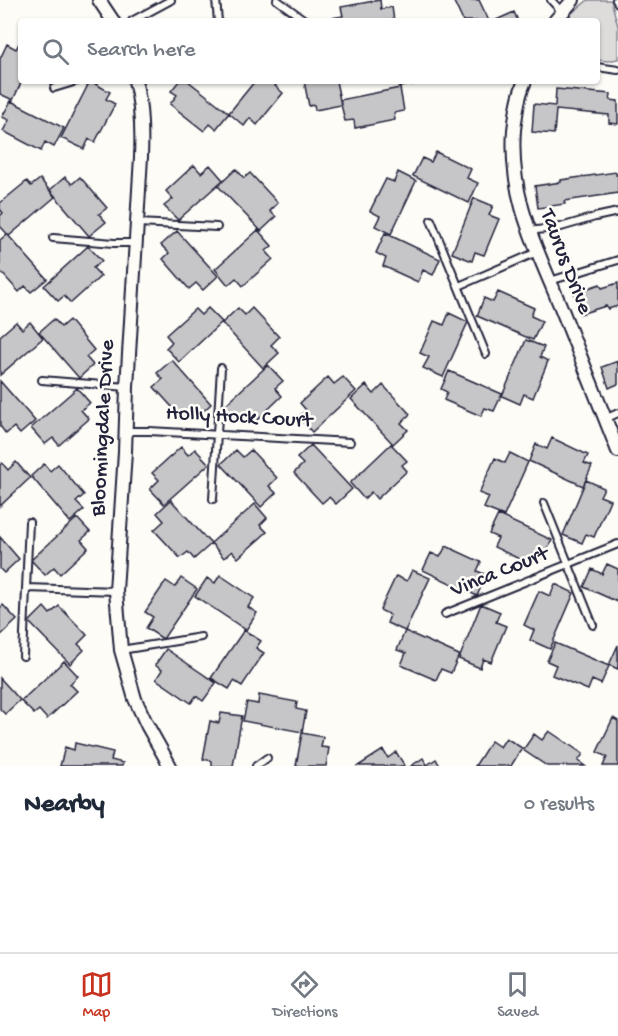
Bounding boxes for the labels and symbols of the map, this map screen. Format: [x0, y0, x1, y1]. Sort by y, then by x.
street label: Taurus Drive [532, 204, 597, 319]
street label: Bloomingdale Drive [86, 338, 122, 518]
street label: Holly Hock Court [165, 401, 315, 435]
street label: Vinca Court [447, 541, 554, 605]

